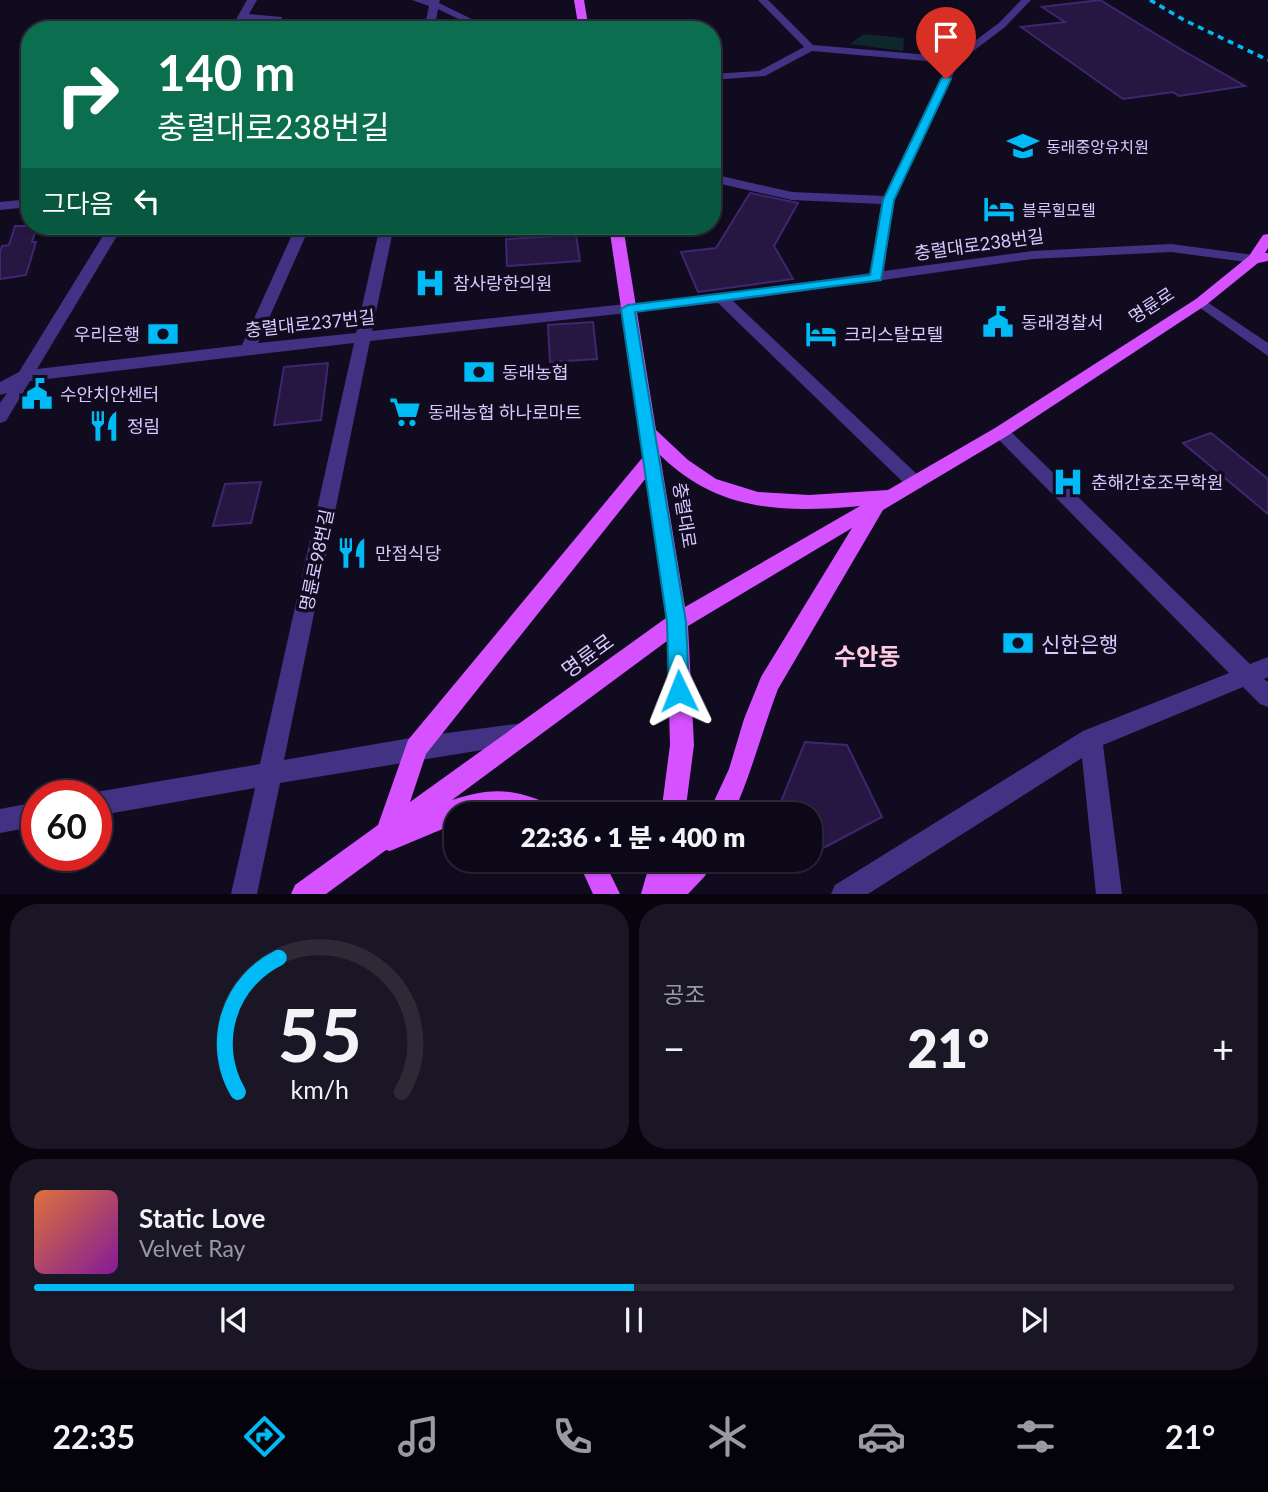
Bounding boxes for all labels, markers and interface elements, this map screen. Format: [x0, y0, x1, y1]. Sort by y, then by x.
pin [916, 7, 976, 79]
icon: arrive [927, 18, 965, 56]
text: 140 m [157, 43, 295, 101]
icon: right [42, 49, 133, 140]
text: 충렬대로238번길 [157, 107, 389, 146]
school or university icon: 동래중앙유치원 [1006, 129, 1040, 163]
place label: 동래중앙유치원 [1046, 137, 1149, 156]
icon: left [128, 182, 166, 220]
text: 그다음 [42, 187, 114, 219]
hotel icon: 블루힐모텔 [982, 192, 1016, 226]
place label: 블루힐모텔 [1022, 200, 1096, 219]
street label: 충렬대로238번길 [913, 224, 1045, 264]
hospital icon: 참사랑한의원 [413, 266, 447, 300]
place label: 참사랑한의원 [453, 272, 552, 294]
street label: 명륜로 [1124, 282, 1178, 328]
street label: 충렬대로237번길 [244, 305, 376, 341]
public building icon: 동래경찰서 [981, 305, 1015, 339]
place label: 동래경찰서 [1021, 311, 1104, 333]
bank icon: 우리은행 [146, 317, 180, 351]
hotel icon: 크리스탈모텔 [804, 317, 838, 351]
place label: 우리은행 [74, 323, 140, 345]
place label: 크리스탈모텔 [844, 323, 943, 345]
bank icon: 동래농협 [462, 355, 496, 389]
place label: 동래농협 [502, 361, 568, 383]
public building icon: 수안치안센터 [20, 377, 54, 411]
place label: 수안치안센터 [60, 383, 159, 405]
supermarket icon: 동래농협 하나로마트 [388, 395, 422, 429]
place label: 동래농협 하나로마트 [428, 401, 582, 423]
restaurant icon: 정림 [87, 409, 121, 443]
place label: 정림 [127, 415, 160, 437]
hospital icon: 춘해간호조무학원 [1051, 465, 1085, 499]
place label: 춘해간호조무학원 [1091, 471, 1223, 493]
street label: 충렬대로 [669, 481, 701, 549]
street label: 명륜로98번길 [294, 507, 338, 613]
restaurant icon: 만점식당 [335, 536, 369, 570]
place label: 만점식당 [375, 542, 441, 564]
bank icon: 신한은행 [1001, 626, 1035, 660]
street label: 명륜로 [556, 628, 618, 682]
place label: 신한은행 [1041, 631, 1118, 656]
district label: 수안동 [834, 641, 900, 670]
position arrow [642, 654, 716, 728]
speed limit sign: 60 [21, 780, 112, 871]
text: 22:36 · 1 분 · 400 m [521, 821, 745, 853]
text: 공조 [663, 980, 705, 1008]
text: 55 [277, 991, 362, 1079]
text: 21° [908, 1017, 989, 1079]
text: − [663, 1025, 685, 1071]
text: + [1212, 1025, 1234, 1071]
text: km/h [290, 1074, 349, 1104]
text: Static Love [139, 1202, 266, 1234]
text: Velvet Ray [139, 1234, 245, 1262]
icon: previous [215, 1301, 253, 1339]
icon: pause [615, 1301, 653, 1339]
icon: next [1015, 1301, 1053, 1339]
icon: directions [240, 1412, 289, 1461]
icon: music [394, 1412, 443, 1461]
icon: phone [548, 1412, 597, 1461]
icon: climate [703, 1412, 752, 1461]
icon: car [857, 1412, 906, 1461]
icon: filters [1011, 1412, 1060, 1461]
text: 22:35 [53, 1417, 135, 1456]
text: 21° [1165, 1417, 1215, 1456]

